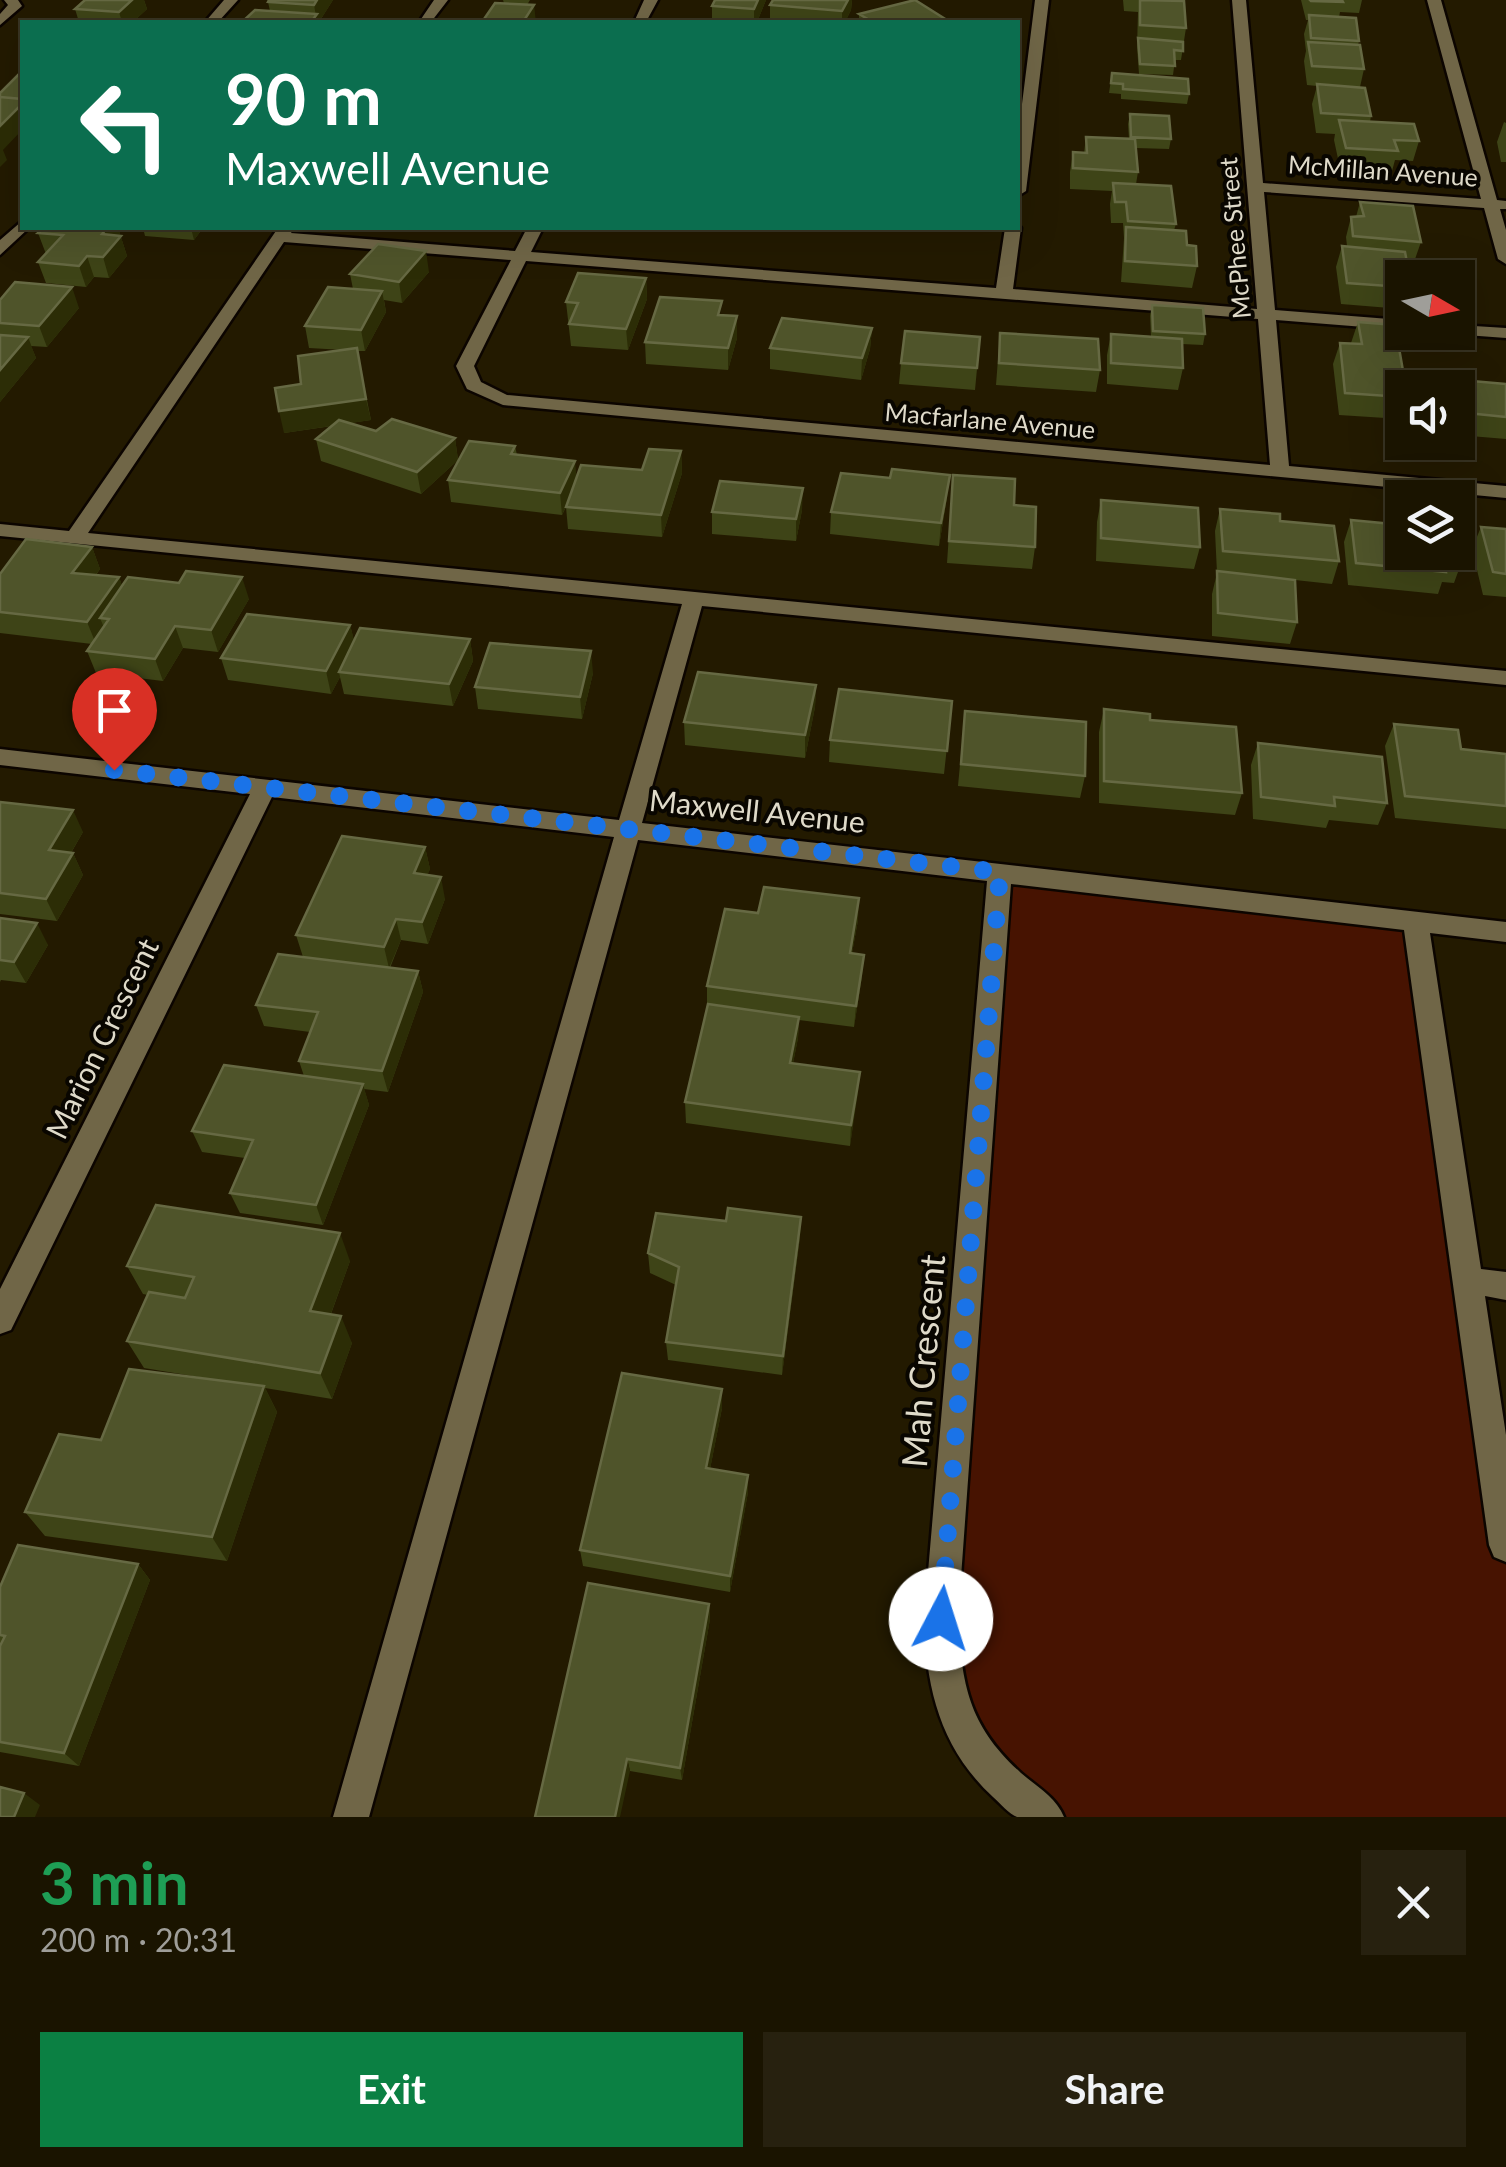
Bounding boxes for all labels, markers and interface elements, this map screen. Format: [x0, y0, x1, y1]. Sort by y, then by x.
text: 90 m [225, 56, 382, 140]
icon: left [60, 60, 190, 190]
text: Maxwell Avenue [225, 141, 550, 195]
street label: McMillan Avenue [1287, 148, 1479, 192]
street label: McPhee Street [1212, 156, 1256, 320]
north arrow [1385, 260, 1475, 350]
map controls [1385, 260, 1475, 570]
button: sound [1385, 370, 1475, 460]
street label: Macfarlane Avenue [884, 396, 1097, 444]
button: layers [1385, 480, 1475, 570]
pin [72, 668, 157, 771]
icon: arrive [87, 683, 142, 738]
street label: Maxwell Avenue [648, 781, 867, 839]
street label: Marion Crescent [37, 932, 165, 1144]
street label: Mah Crescent [892, 1252, 952, 1469]
position arrow [889, 1567, 993, 1671]
text: 3 min [40, 1846, 189, 1918]
button: close [1361, 1850, 1466, 1955]
text: 200 m · 20:31 [40, 1920, 237, 1959]
button: Exit [40, 2032, 743, 2147]
button: Share [763, 2032, 1466, 2147]

